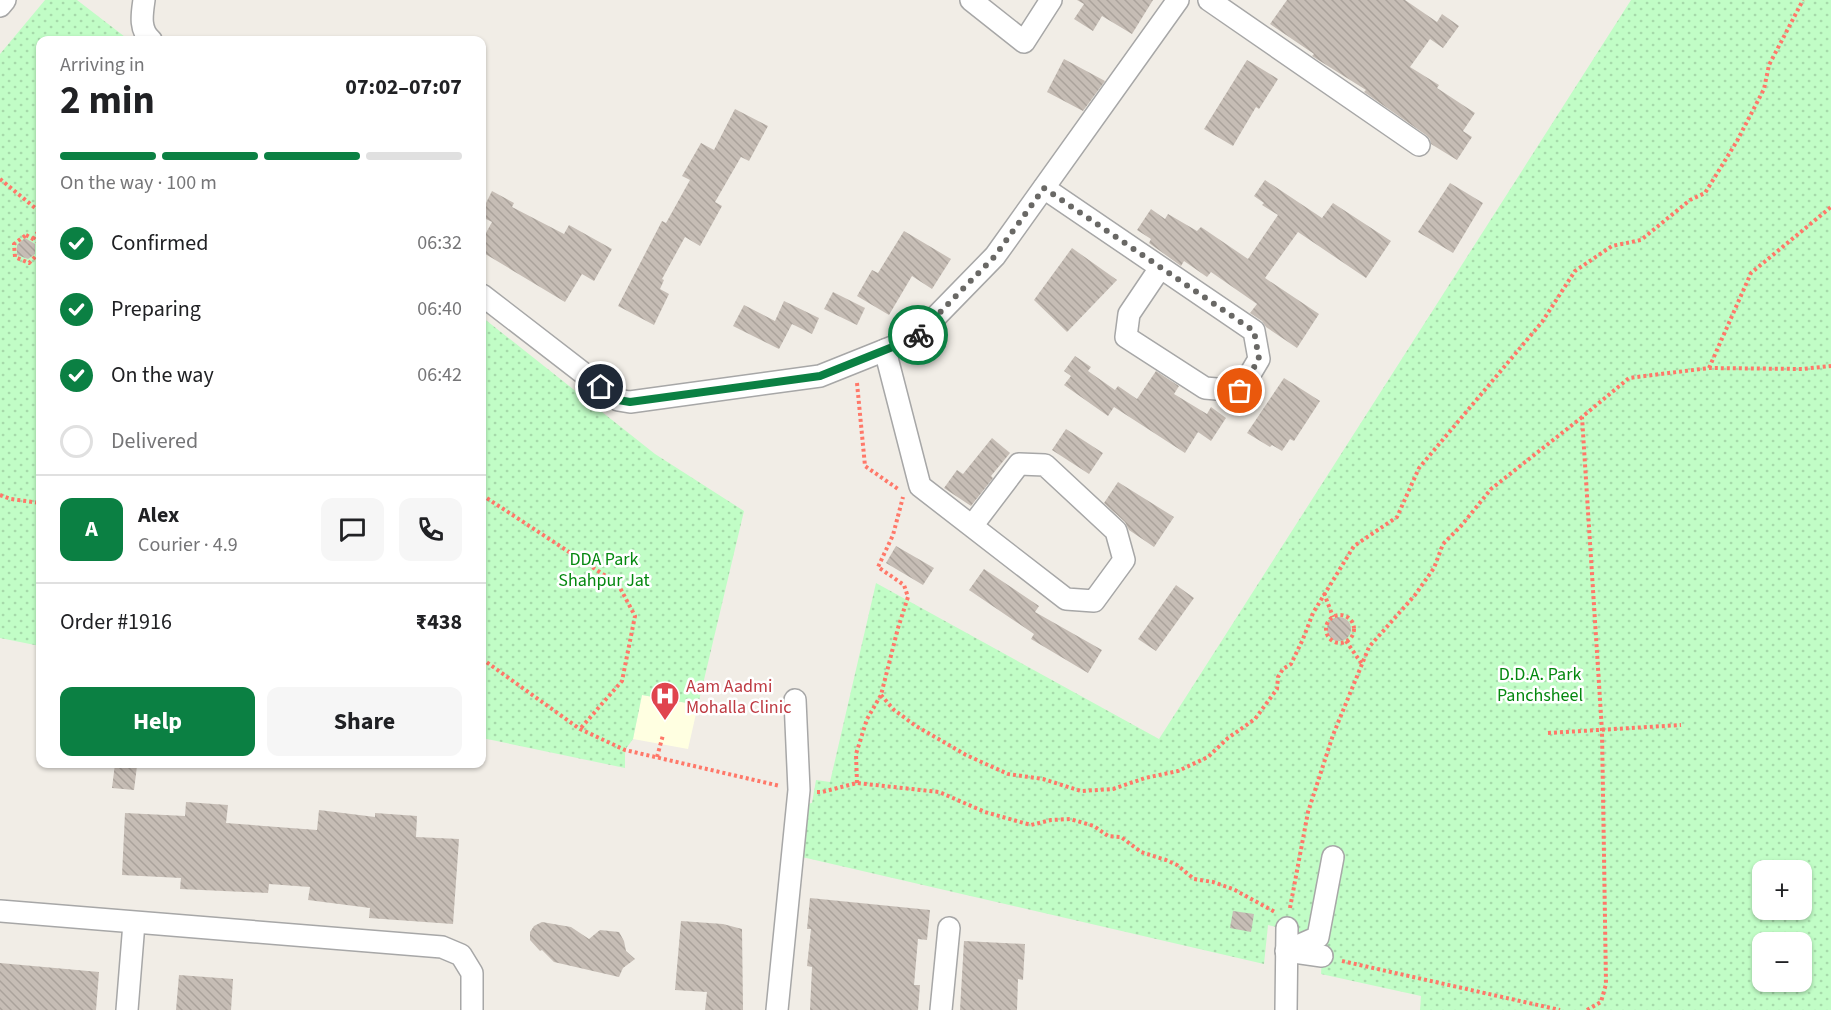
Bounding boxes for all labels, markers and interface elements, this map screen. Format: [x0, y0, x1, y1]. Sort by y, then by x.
text: Arriving in [60, 51, 145, 79]
text: 07:02–07:07 [345, 71, 462, 103]
text: 2 min [60, 73, 155, 129]
text: On the way · 100 m [60, 169, 217, 197]
icon: check [60, 227, 93, 260]
text: Confirmed [111, 227, 208, 259]
text: 06:32 [417, 229, 462, 257]
icon: check [60, 293, 93, 326]
text: Preparing [111, 293, 201, 325]
text: 06:40 [417, 295, 462, 323]
courier [888, 305, 948, 365]
icon: bike [902, 319, 935, 352]
icon: check [60, 359, 93, 392]
text: On the way [111, 359, 214, 391]
text: 06:42 [417, 361, 462, 389]
pin [575, 361, 626, 412]
pin [1214, 365, 1265, 416]
icon: home [584, 370, 617, 403]
icon: bag [1223, 374, 1256, 407]
text: Delivered [111, 425, 198, 457]
button: chat [321, 498, 384, 561]
button: phone [399, 498, 462, 561]
text: Alex [138, 499, 179, 531]
text: A [85, 513, 98, 545]
text: Courier · 4.9 [138, 531, 238, 559]
park label: DDA Park Shahpur Jat [558, 547, 650, 593]
text: Order #1916 [60, 606, 172, 638]
text: ₹438 [416, 606, 462, 638]
park label: D.D.A. Park Panchsheel [1497, 662, 1583, 708]
place label: Aam Aadmi Mohalla Clinic [686, 674, 791, 720]
hospital icon: Aam Aadmi Mohalla Clinic [649, 680, 681, 722]
button: Help [60, 687, 255, 756]
button: Share [267, 687, 462, 756]
map controls [1752, 860, 1812, 992]
button: + [1752, 860, 1812, 920]
button: − [1752, 932, 1812, 992]

